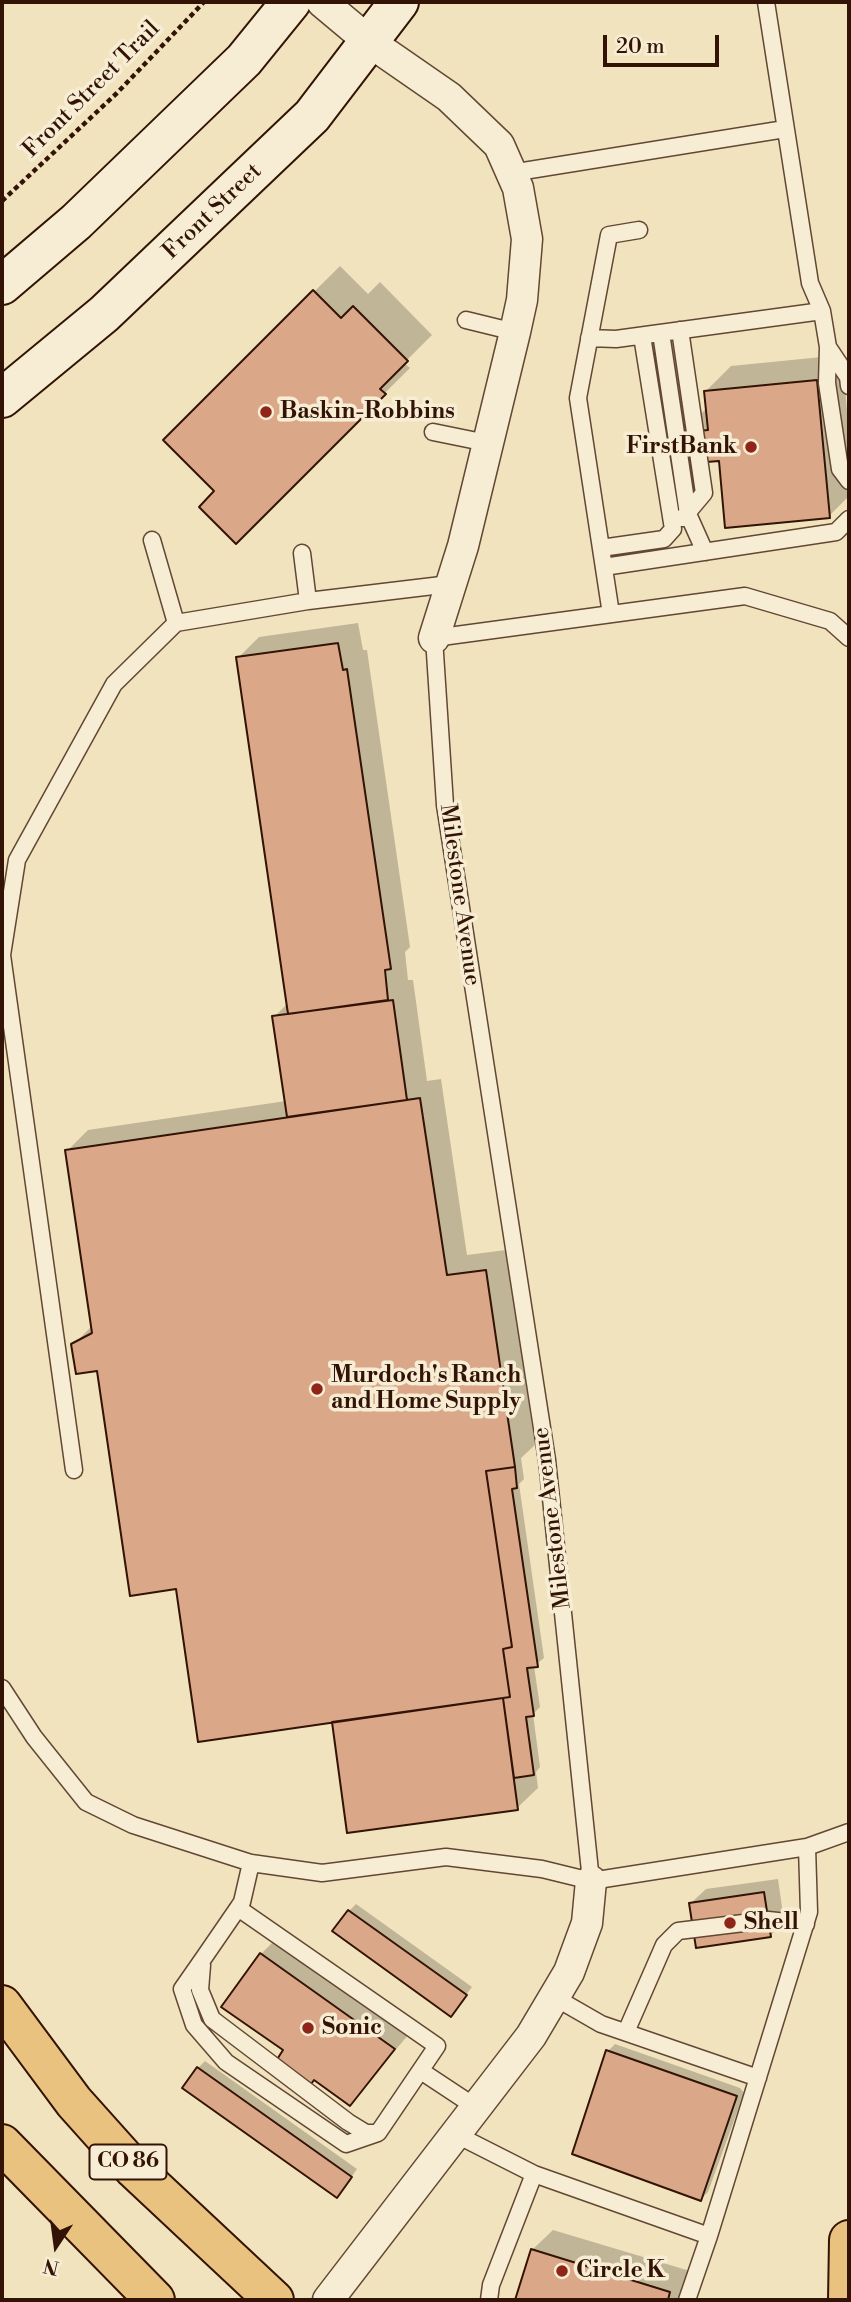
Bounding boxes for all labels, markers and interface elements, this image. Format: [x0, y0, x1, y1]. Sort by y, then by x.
street label: Front Street Trail [18, 16, 166, 164]
scale bar [606, 21, 722, 65]
text: 20 m [616, 34, 665, 60]
street label: Front Street [158, 158, 268, 266]
place label: Baskin-Robbins [280, 398, 455, 426]
marker: Baskin-Robbins [258, 404, 274, 420]
place label: FirstBank [626, 433, 737, 461]
marker: FirstBank [743, 439, 759, 455]
street label: Milestone Avenue [433, 802, 485, 988]
place label: Murdoch's Ranch and Home Supply [331, 1362, 521, 1416]
marker: Murdoch's Ranch and Home Supply [309, 1381, 325, 1397]
street label: Milestone Avenue [528, 1425, 578, 1611]
place label: Shell [744, 1909, 799, 1937]
marker: Shell [722, 1915, 738, 1931]
place label: Sonic [322, 2014, 382, 2042]
marker: Sonic [300, 2020, 316, 2036]
road number: CO 86 [90, 2144, 166, 2180]
north arrow [21, 2211, 91, 2281]
text: N [41, 2253, 61, 2280]
place label: Circle K [576, 2257, 665, 2285]
marker: Circle K [554, 2263, 570, 2279]

